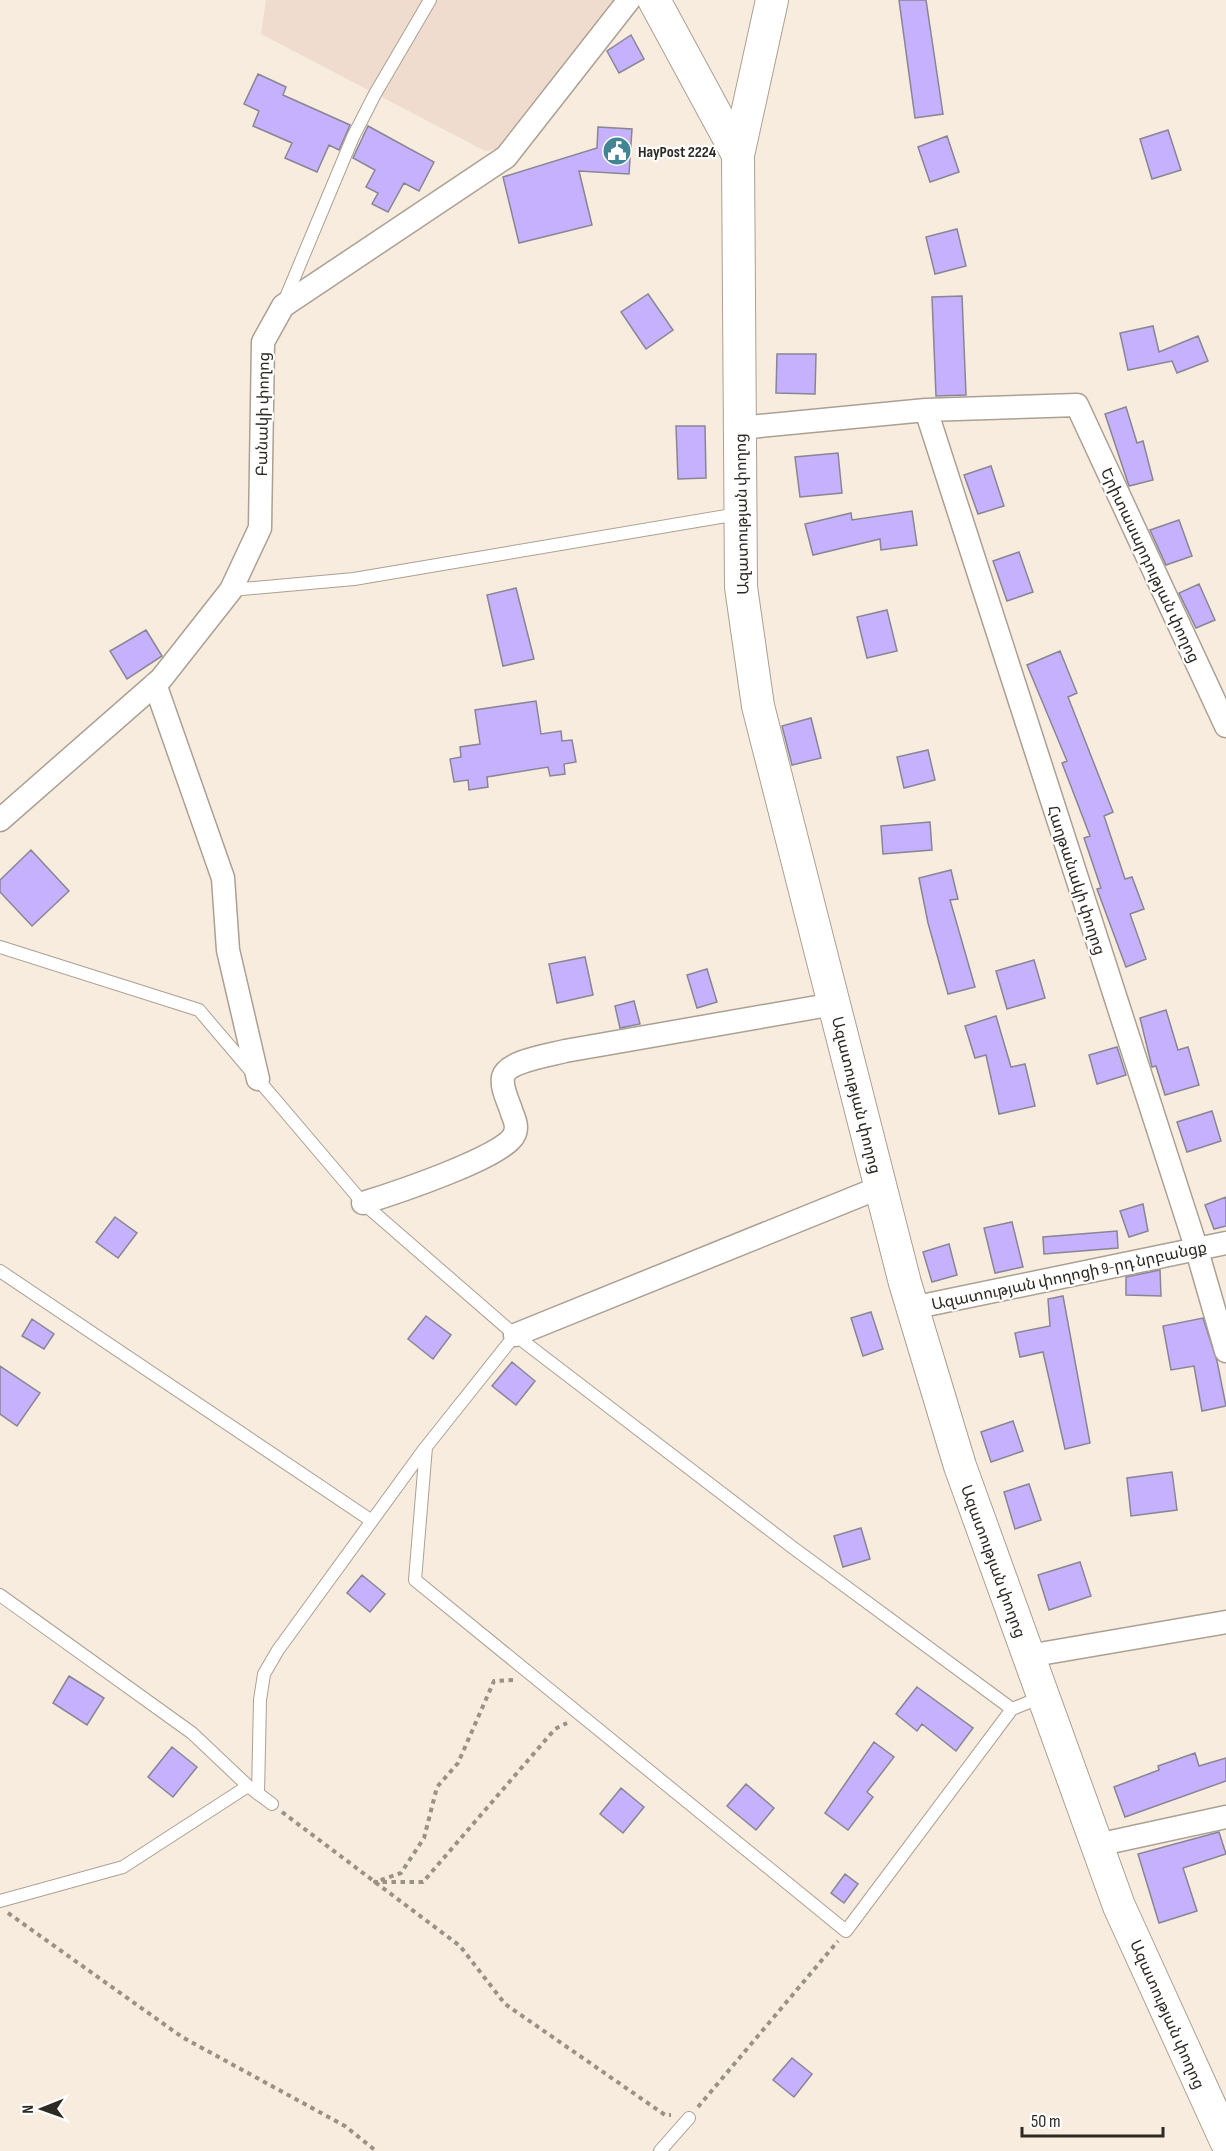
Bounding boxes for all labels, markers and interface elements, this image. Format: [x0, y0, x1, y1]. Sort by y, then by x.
public building icon: HayPost 2224 [601, 135, 633, 167]
place label: HayPost 2224 [638, 143, 717, 162]
street label: Բանակի փողոց [253, 352, 274, 476]
street label: Ազատության փողոց [732, 433, 753, 595]
street label: Երիտասարդության փողոց [1096, 465, 1203, 666]
street label: Հաղթանակի փողոց [1042, 803, 1109, 958]
street label: Ազատության փողոց [827, 1015, 884, 1176]
street label: Ազատության փողոցի 9-րդ նրբանցք [930, 1238, 1209, 1315]
street label: Ազատության փողոց [956, 1482, 1029, 1641]
street label: Ազատության փողոց [1125, 1937, 1208, 2092]
north arrow [12, 2079, 72, 2139]
scale bar [1022, 2100, 1163, 2138]
text: N [19, 2105, 38, 2114]
text: 50 m [1031, 2111, 1061, 2132]

